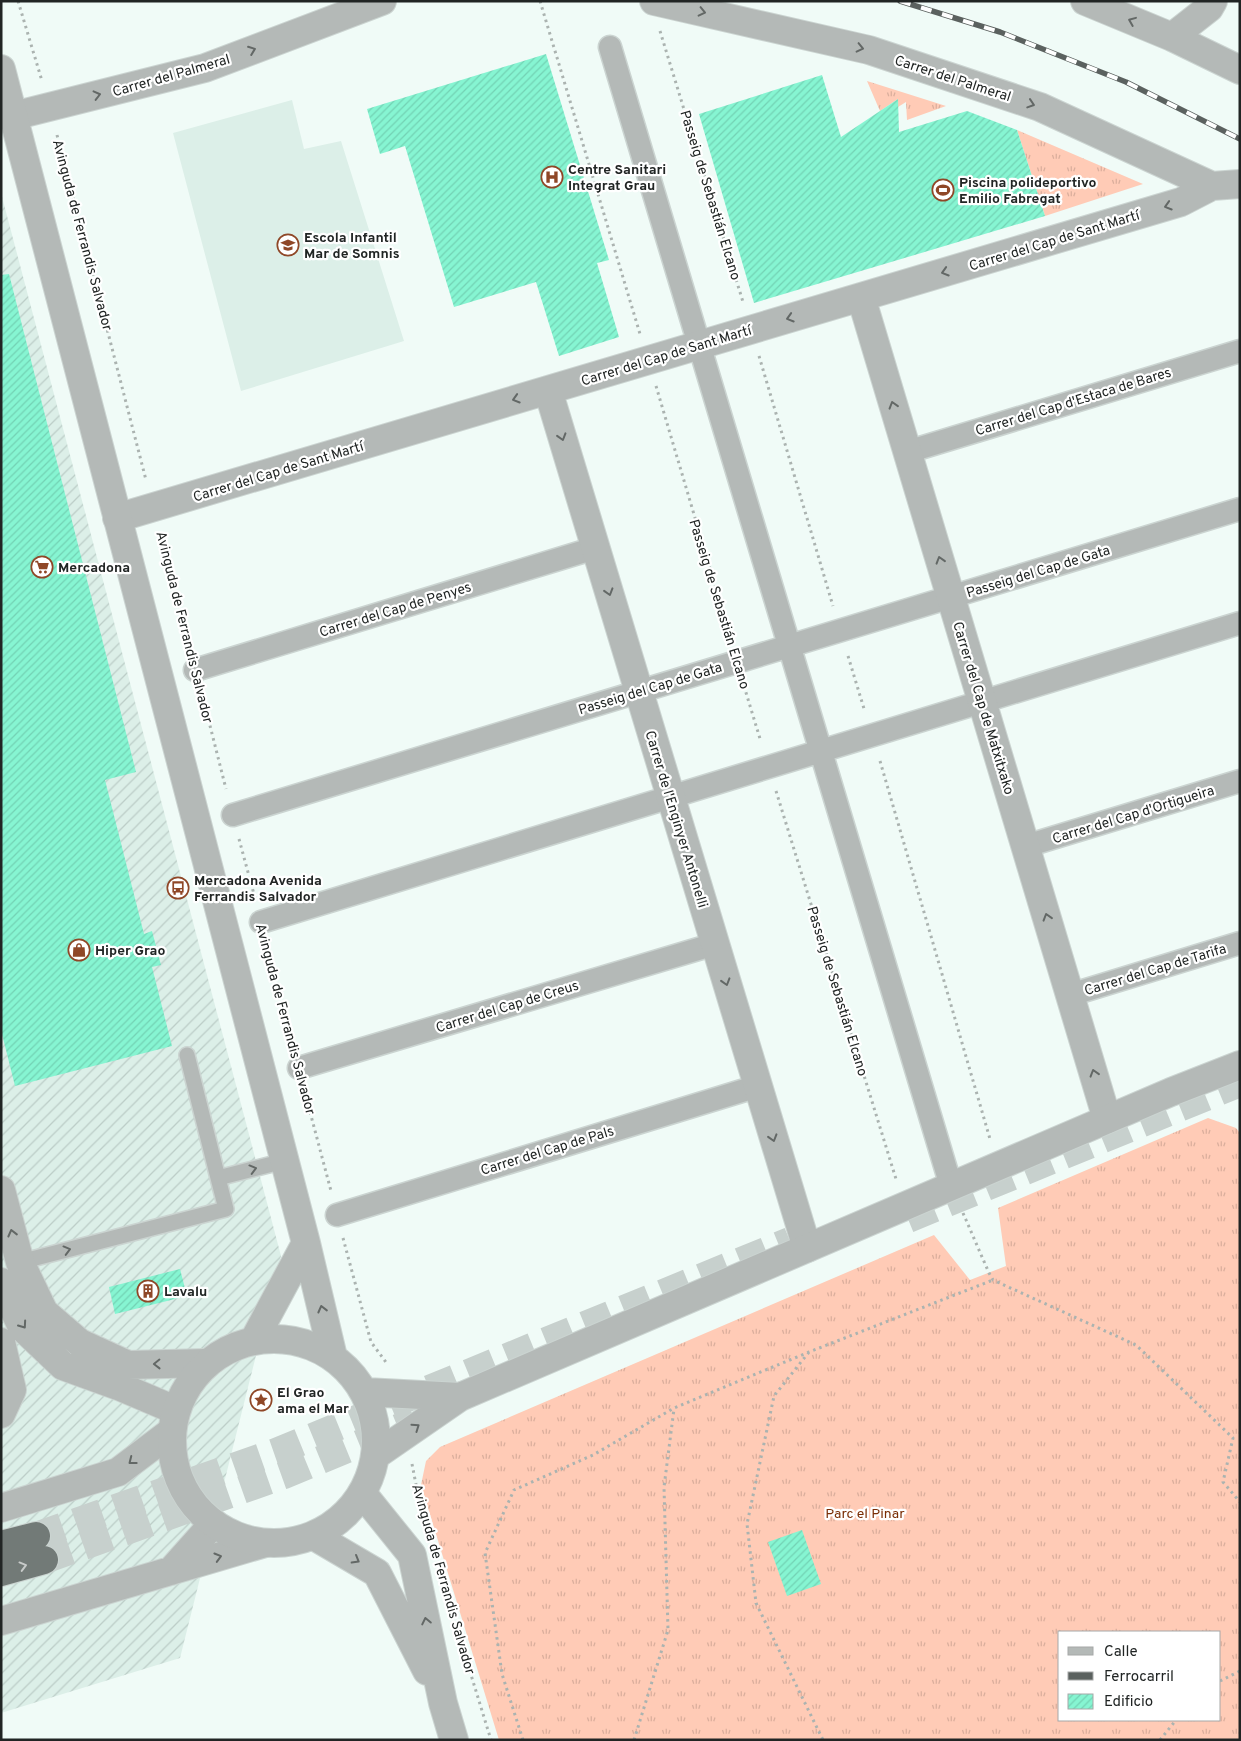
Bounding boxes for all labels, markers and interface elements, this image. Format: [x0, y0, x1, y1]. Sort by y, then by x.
one-way arrow [697, 6, 706, 17]
one-way arrow [1128, 16, 1137, 27]
one-way arrow [856, 42, 864, 53]
one-way arrow [248, 46, 256, 56]
street label: Carrer del Palmeral [111, 52, 232, 101]
street label: Carrer del Palmeral [892, 53, 1013, 106]
one-way arrow [92, 91, 100, 101]
one-way arrow [1026, 98, 1035, 108]
street label: Passeig de Sebastián Elcano [676, 108, 744, 283]
street label: Avinguda de Ferrandis Salvador [48, 138, 115, 333]
place label: Centre Sanitari Integrat Grau [568, 162, 666, 195]
hospital icon: Centre Sanitari Integrat Grau [540, 165, 564, 189]
place label: Piscina polideportivo Emilio Fabregat [959, 175, 1097, 208]
sports icon: Piscina polideportivo Emilio Fabregat [931, 178, 955, 202]
one-way arrow [1165, 200, 1173, 210]
street label: Carrer del Cap de Sant Martí [967, 207, 1143, 275]
place label: Escola Infantil Mar de Somnis [304, 230, 400, 263]
school or university icon: Escola Infantil Mar de Somnis [276, 233, 300, 257]
one-way arrow [942, 266, 950, 276]
one-way arrow [786, 313, 794, 323]
street label: Carrer del Cap de Sant Martí [579, 322, 755, 390]
street label: Carrer del Cap d'Estaca de Bares [973, 364, 1173, 440]
one-way arrow [513, 394, 521, 404]
one-way arrow [889, 401, 899, 409]
one-way arrow [556, 432, 566, 440]
street label: Carrer del Cap de Sant Martí [191, 438, 367, 506]
street label: Passeig de Sebastián Elcano [685, 517, 753, 692]
street label: Avinguda de Ferrandis Salvador [151, 530, 216, 726]
street label: Passeig del Cap de Gata [965, 542, 1112, 602]
supermarket icon: Mercadona [30, 555, 54, 579]
one-way arrow [935, 557, 945, 565]
place label: Mercadona [58, 560, 130, 577]
street label: Carrer del Cap de Penyes [317, 579, 473, 642]
one-way arrow [603, 588, 613, 596]
street label: Carrer del Cap de Matxitxako [948, 620, 1017, 797]
street label: Passeig del Cap de Gata [577, 659, 724, 719]
street label: Carrer de l'Enginyer Antonelli [640, 729, 711, 910]
street label: Carrer del Cap d'Ortigueira [1050, 783, 1216, 848]
place label: Mercadona Avenida Ferrandis Salvador [194, 873, 322, 906]
bus stop icon: Mercadona Avenida Ferrandis Salvador [166, 876, 190, 900]
street label: Passeig de Sebastián Elcano [803, 904, 871, 1079]
one-way arrow [1043, 913, 1053, 922]
street label: Avinguda de Ferrandis Salvador [251, 922, 318, 1117]
shop icon: Hiper Grao [67, 938, 91, 962]
street label: Carrer del Cap de Tarifa [1082, 941, 1228, 1000]
place label: Hiper Grao [95, 943, 165, 960]
street label: Carrer del Cap de Creus [434, 978, 581, 1037]
one-way arrow [721, 978, 731, 986]
one-way arrow [1089, 1069, 1099, 1077]
street label: Carrer del Cap de Pals [479, 1123, 616, 1180]
one-way arrow [768, 1133, 778, 1142]
one-way arrow [249, 1164, 258, 1175]
one-way arrow [7, 1229, 18, 1237]
one-way arrow [62, 1245, 71, 1256]
building icon: Lavalu [136, 1279, 160, 1303]
place label: Lavalu [164, 1284, 207, 1301]
one-way arrow [317, 1305, 328, 1314]
one-way arrow [17, 1319, 26, 1329]
one-way arrow [153, 1359, 160, 1369]
place label: El Grao ama el Mar [277, 1385, 349, 1418]
place icon: El Grao ama el Mar [249, 1388, 273, 1412]
one-way arrow [410, 1424, 420, 1433]
one-way arrow [129, 1456, 138, 1464]
street label: Avinguda de Ferrandis Salvador [407, 1482, 478, 1677]
park label: Parc el Pinar [825, 1506, 905, 1523]
one-way arrow [214, 1552, 222, 1563]
one-way arrow [350, 1554, 359, 1564]
one-way arrow [18, 1561, 26, 1571]
one-way arrow [421, 1616, 431, 1625]
legend [1058, 1631, 1221, 1721]
text: Calle [1104, 1643, 1138, 1662]
text: Ferrocarril [1104, 1668, 1174, 1687]
text: Edificio [1104, 1693, 1153, 1712]

